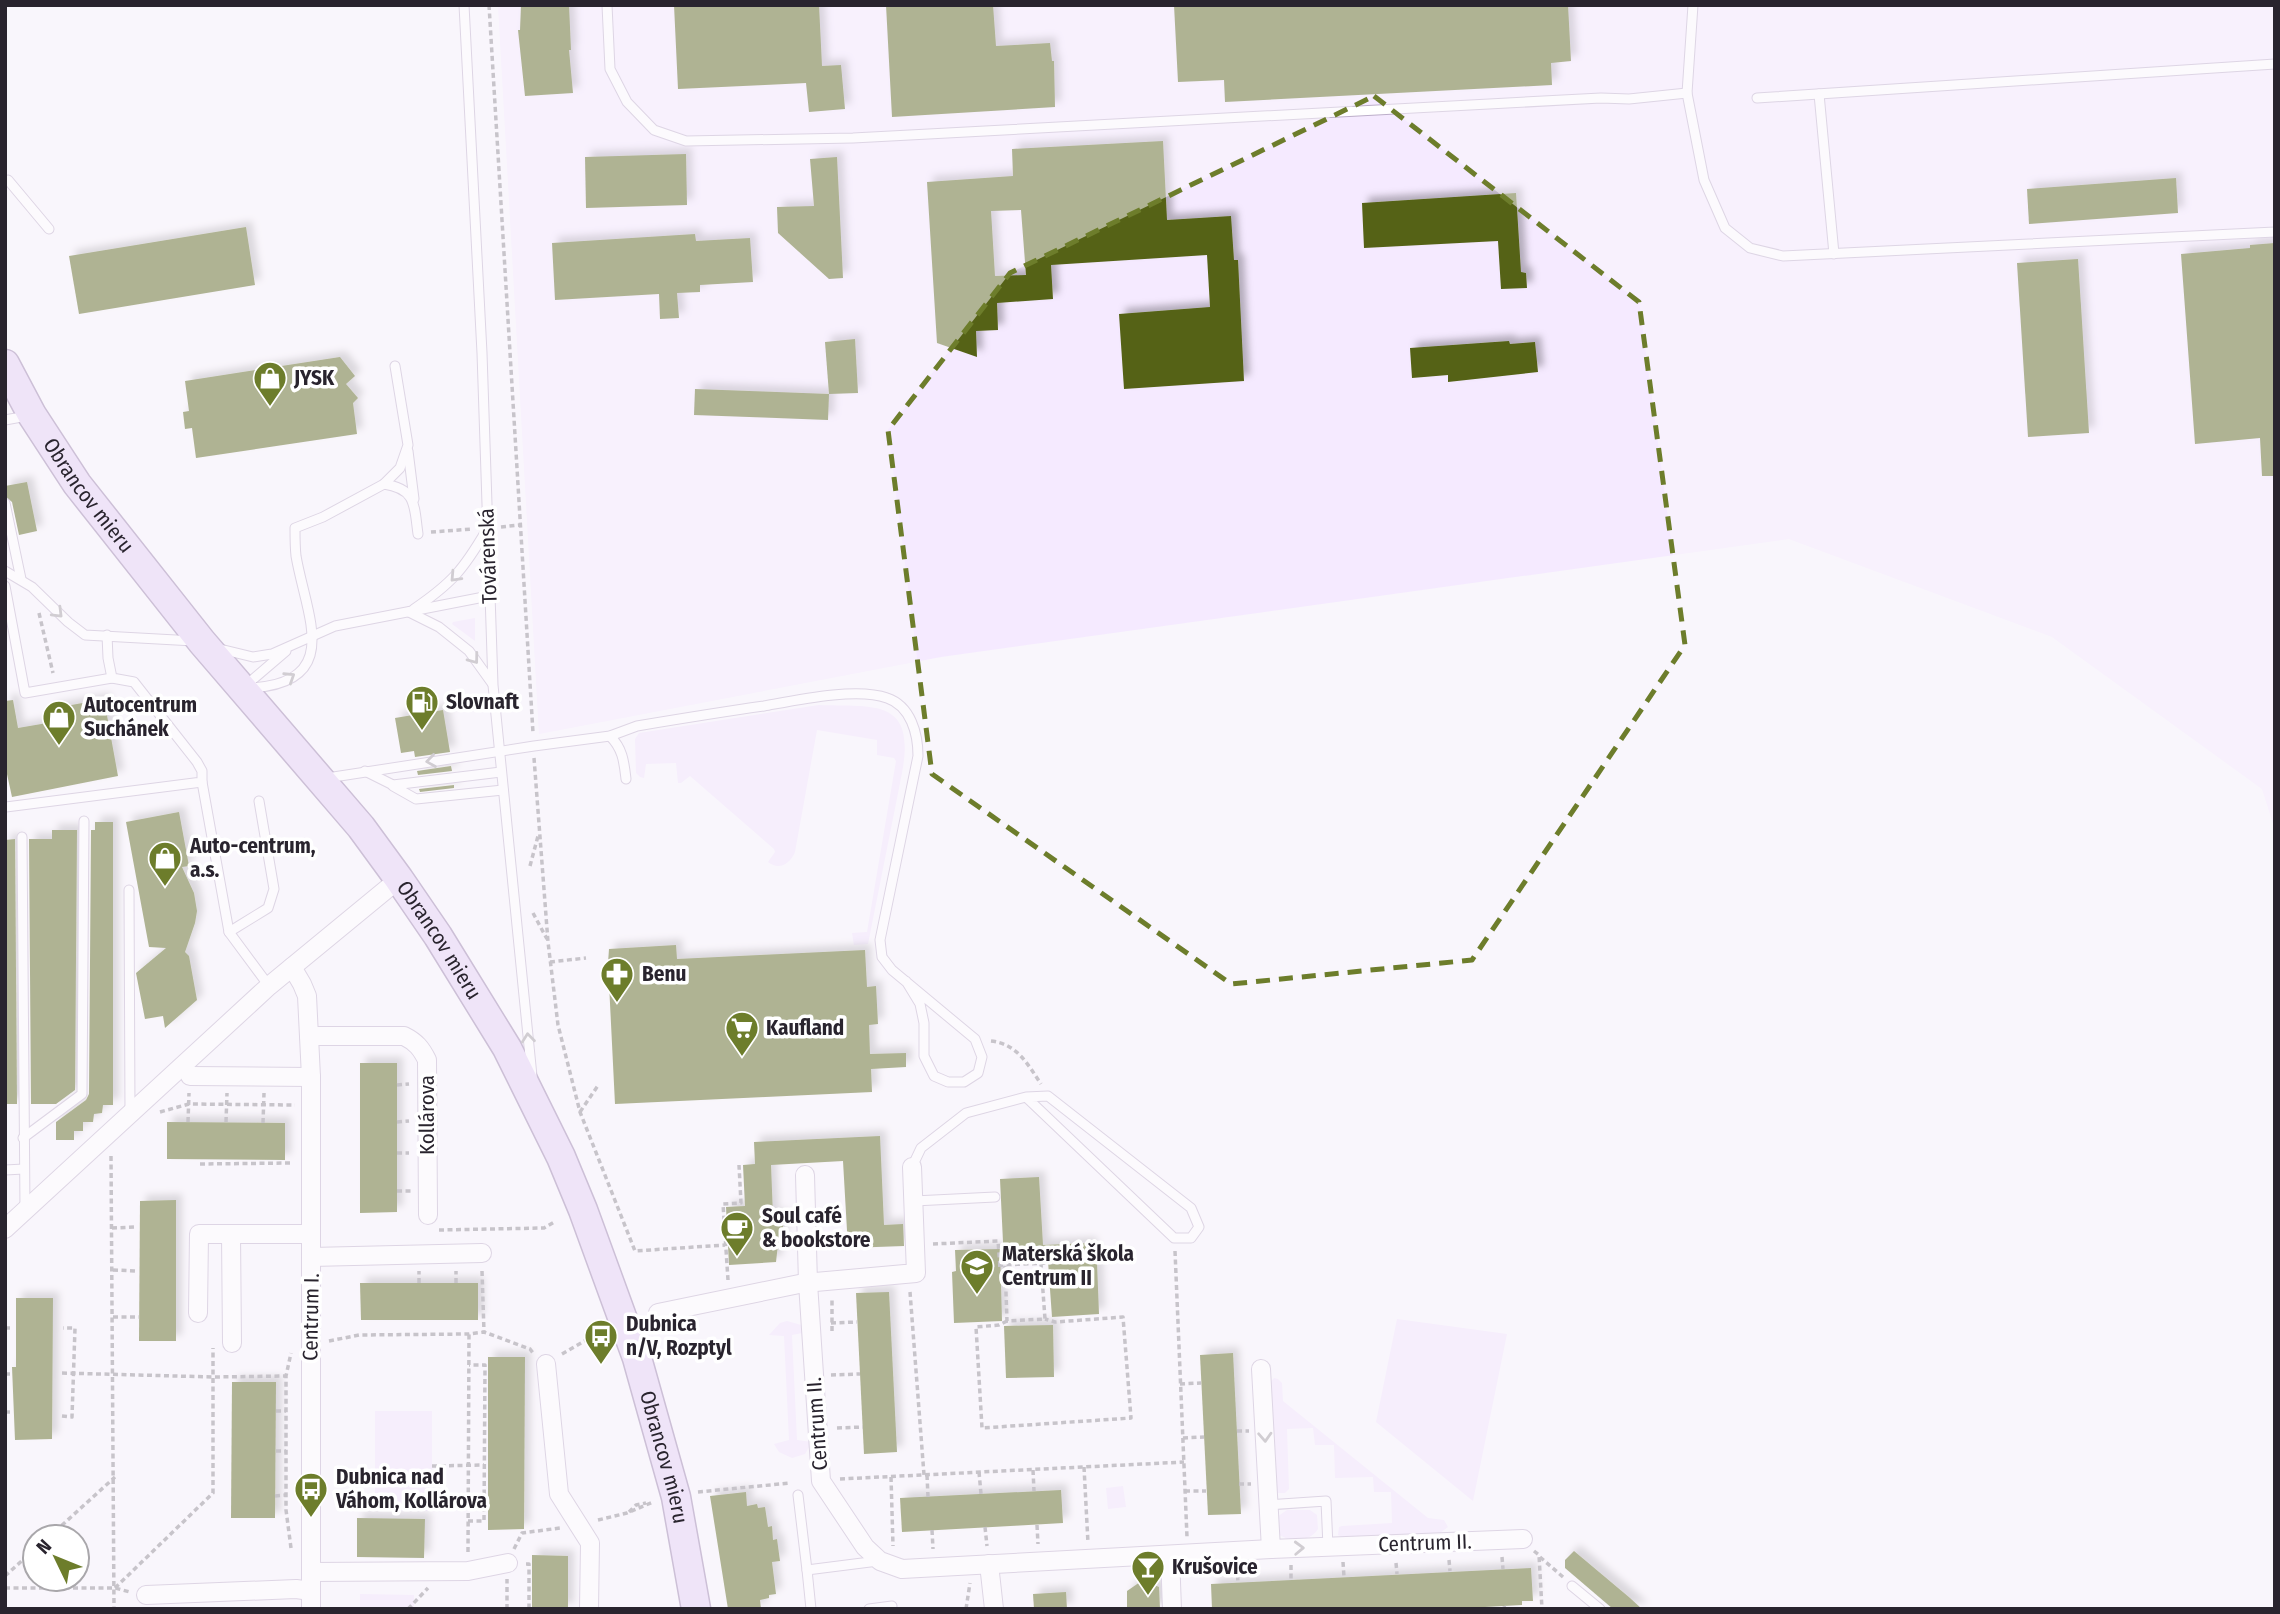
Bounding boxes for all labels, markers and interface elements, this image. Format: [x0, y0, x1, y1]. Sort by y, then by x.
shop icon: JYSK [251, 359, 289, 408]
place label: JYSK [293, 365, 335, 391]
street label: Obrancov mieru [38, 433, 139, 558]
street label: Továrenská [473, 508, 503, 604]
one-way arrow [450, 569, 463, 582]
one-way arrow [50, 605, 63, 618]
one-way arrow [466, 651, 478, 663]
one-way arrow [282, 672, 295, 685]
fuel station icon: Slovnaft [403, 683, 441, 732]
place label: Slovnaft [446, 689, 520, 715]
place label: Autocentrum Suchánek [83, 692, 197, 742]
shop icon: Autocentrum Suchánek [40, 698, 78, 747]
one-way arrow [425, 753, 437, 768]
place label: Auto-centrum, a.s. [189, 833, 316, 883]
shop icon: Auto-centrum, a.s. [146, 839, 184, 888]
street label: Obrancov mieru [391, 876, 487, 1004]
pharmacy icon: Benu [598, 955, 636, 1004]
place label: Benu [642, 961, 686, 987]
supermarket icon: Kaufland [723, 1009, 761, 1058]
place label: Kaufland [766, 1015, 844, 1041]
one-way arrow [521, 1032, 536, 1044]
street label: Kollárova [414, 1075, 440, 1155]
place label: Soul café & bookstore [762, 1203, 871, 1253]
cafe icon: Soul café & bookstore [718, 1209, 756, 1258]
place label: Materská škola Centrum II [1002, 1241, 1134, 1291]
school or university icon: Materská škola Centrum II [958, 1247, 996, 1296]
street label: Centrum I. [297, 1273, 325, 1361]
place label: Dubnica n/V, Rozptyl [626, 1311, 732, 1361]
bus stop icon: Dubnica n/V, Rozptyl [582, 1317, 620, 1366]
street label: Centrum II. [801, 1376, 833, 1472]
street label: Obrancov mieru [634, 1388, 694, 1526]
one-way arrow [1257, 1432, 1272, 1443]
place label: Dubnica nad Váhom, Kollárova [335, 1464, 487, 1514]
bus stop icon: Dubnica nad Váhom, Kollárova [292, 1470, 330, 1519]
north arrow [21, 1523, 91, 1593]
street label: Centrum II. [1378, 1528, 1472, 1558]
text: N [32, 1535, 56, 1559]
one-way arrow [1294, 1541, 1305, 1556]
bar icon: Krušovice [1129, 1548, 1167, 1597]
place label: Krušovice [1172, 1554, 1258, 1580]

